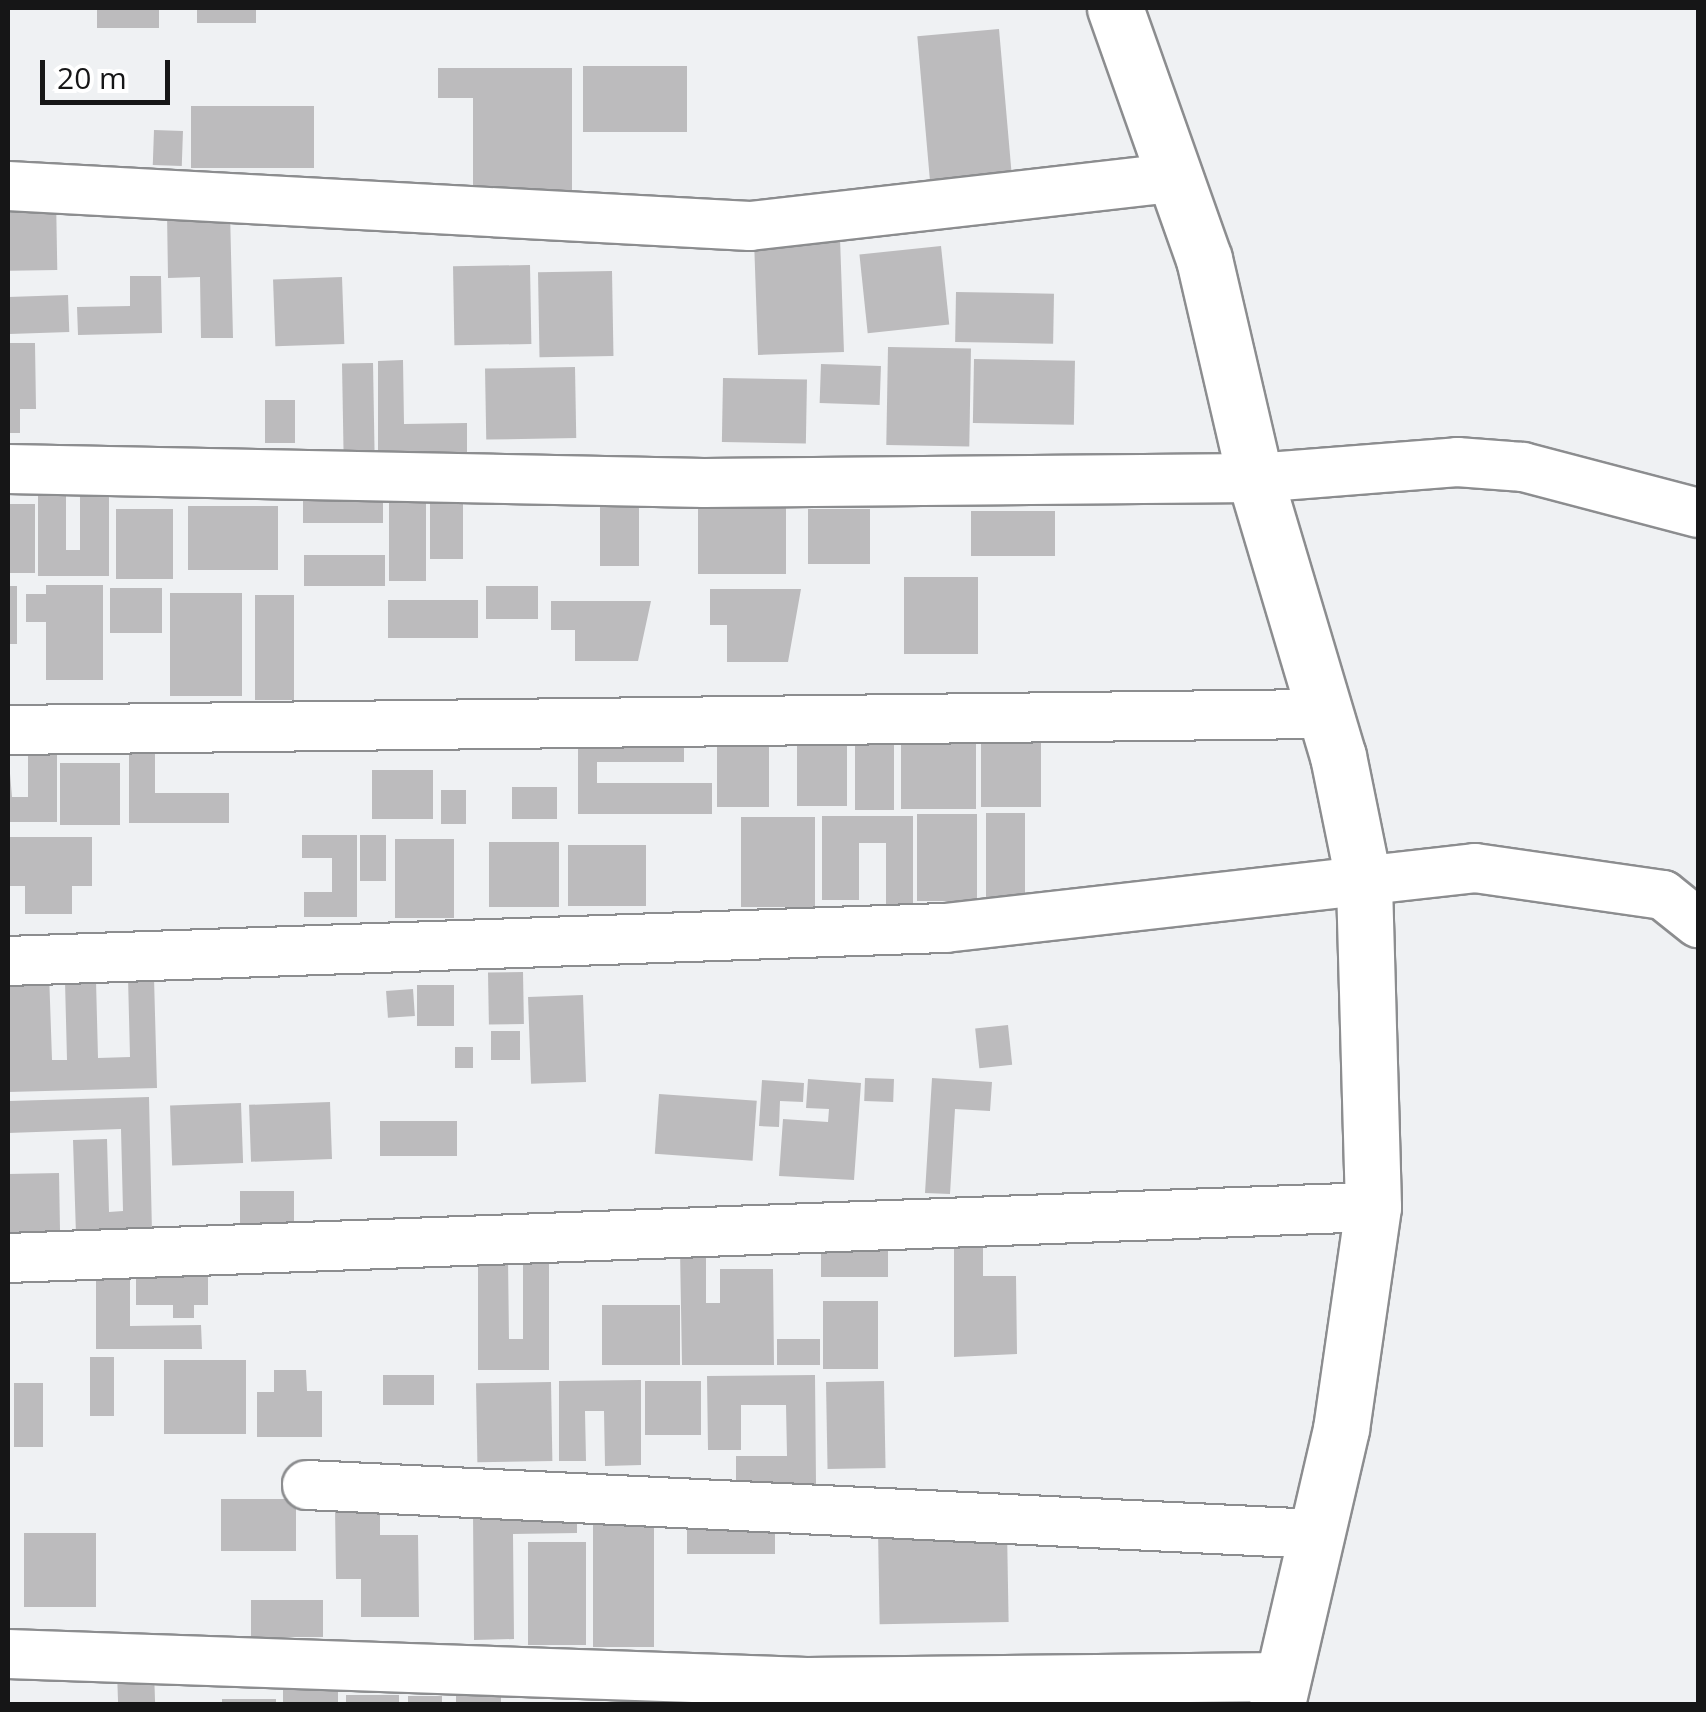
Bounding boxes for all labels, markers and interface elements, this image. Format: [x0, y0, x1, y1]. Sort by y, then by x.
scale bar [45, 40, 175, 102]
text: 20 m [57, 57, 127, 98]

